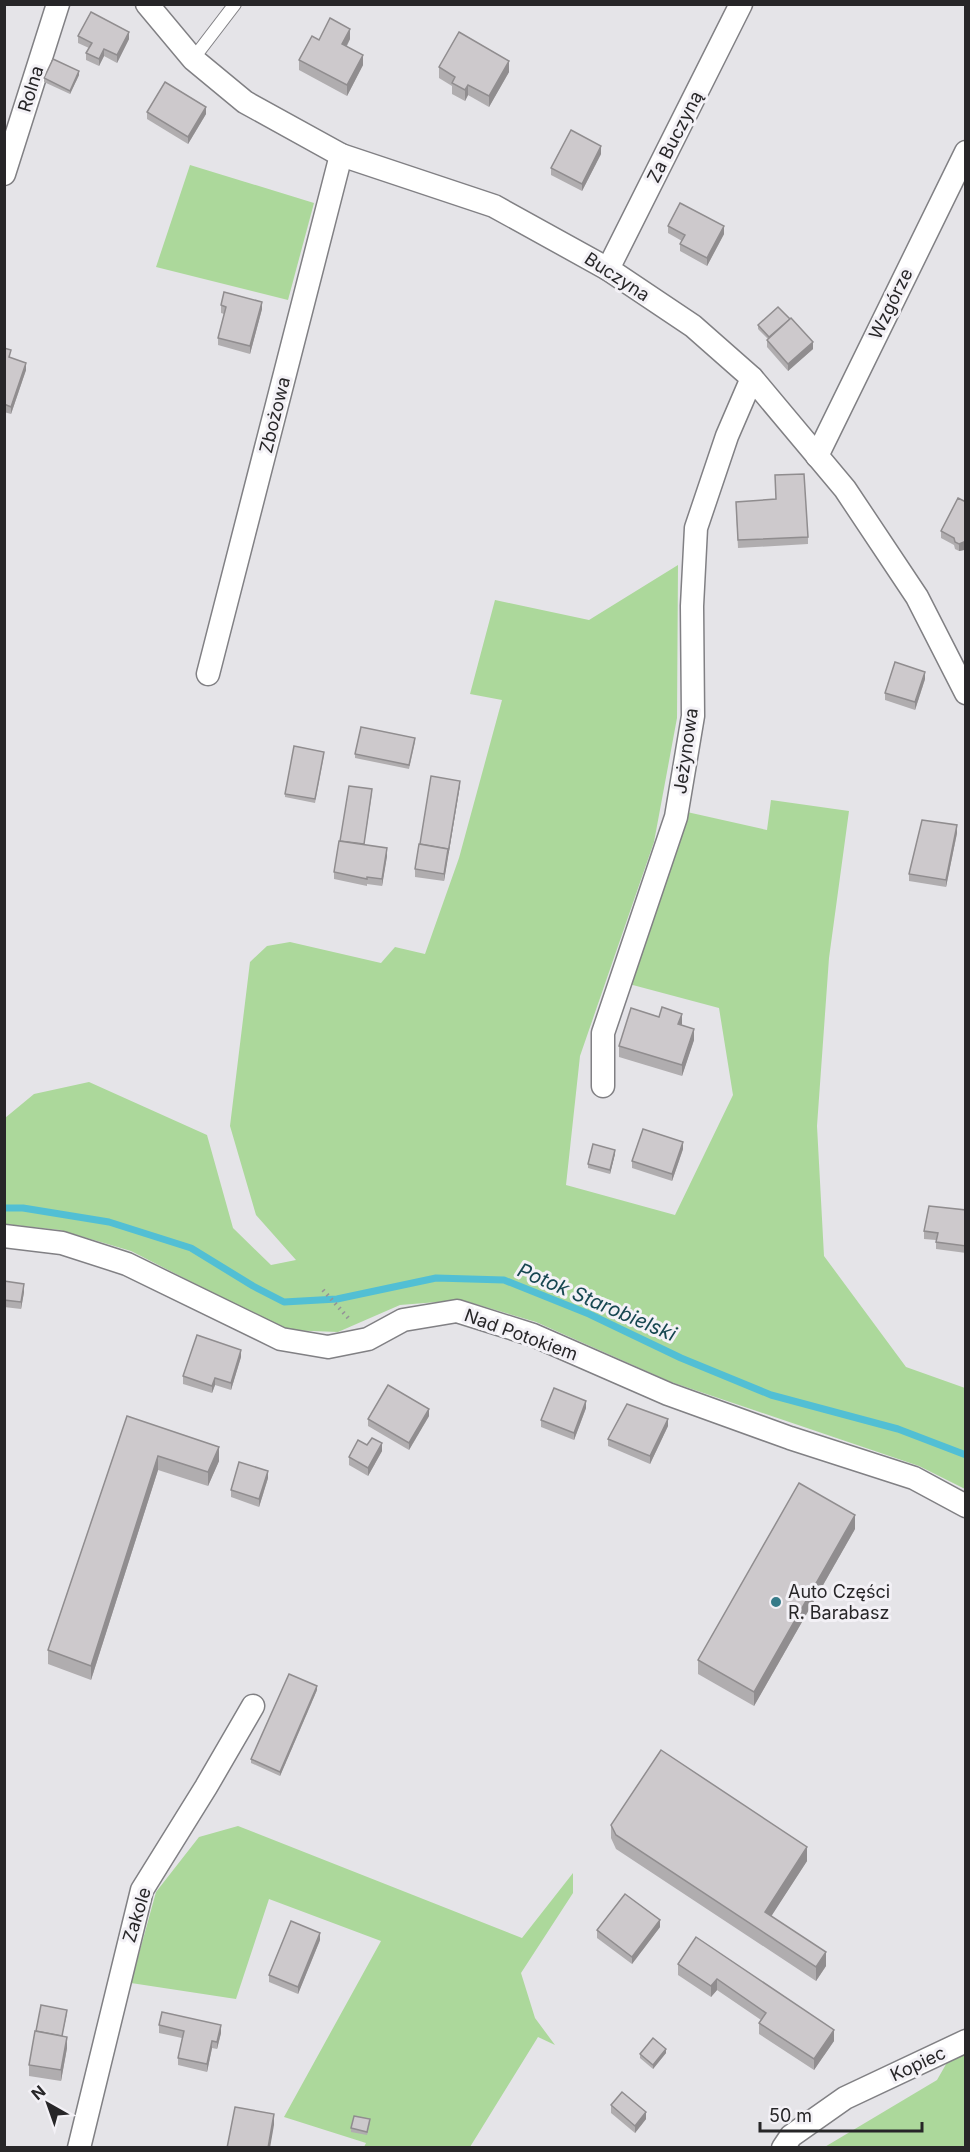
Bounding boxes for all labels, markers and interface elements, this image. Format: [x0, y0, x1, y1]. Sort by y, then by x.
street label: Rolna [14, 63, 47, 115]
street label: Za Buczyną [643, 88, 707, 186]
street label: Buczyna [581, 248, 654, 305]
street label: Wzgórze [864, 265, 917, 343]
street label: Zbożowa [255, 375, 294, 455]
street label: Jeżynowa [669, 707, 702, 795]
water label: Potok Starobielski [514, 1258, 681, 1347]
street label: Nad Potokiem [462, 1304, 581, 1365]
place label: Auto Części R. Barabasz [788, 1581, 890, 1623]
marker: Auto Części R. Barabasz [769, 1595, 783, 1609]
street label: Zakole [118, 1885, 155, 1945]
street label: Kopiec [887, 2042, 949, 2085]
north arrow [18, 2074, 78, 2134]
text: N [27, 2081, 49, 2104]
scale bar [760, 2095, 922, 2133]
text: 50 m [769, 2105, 812, 2126]

